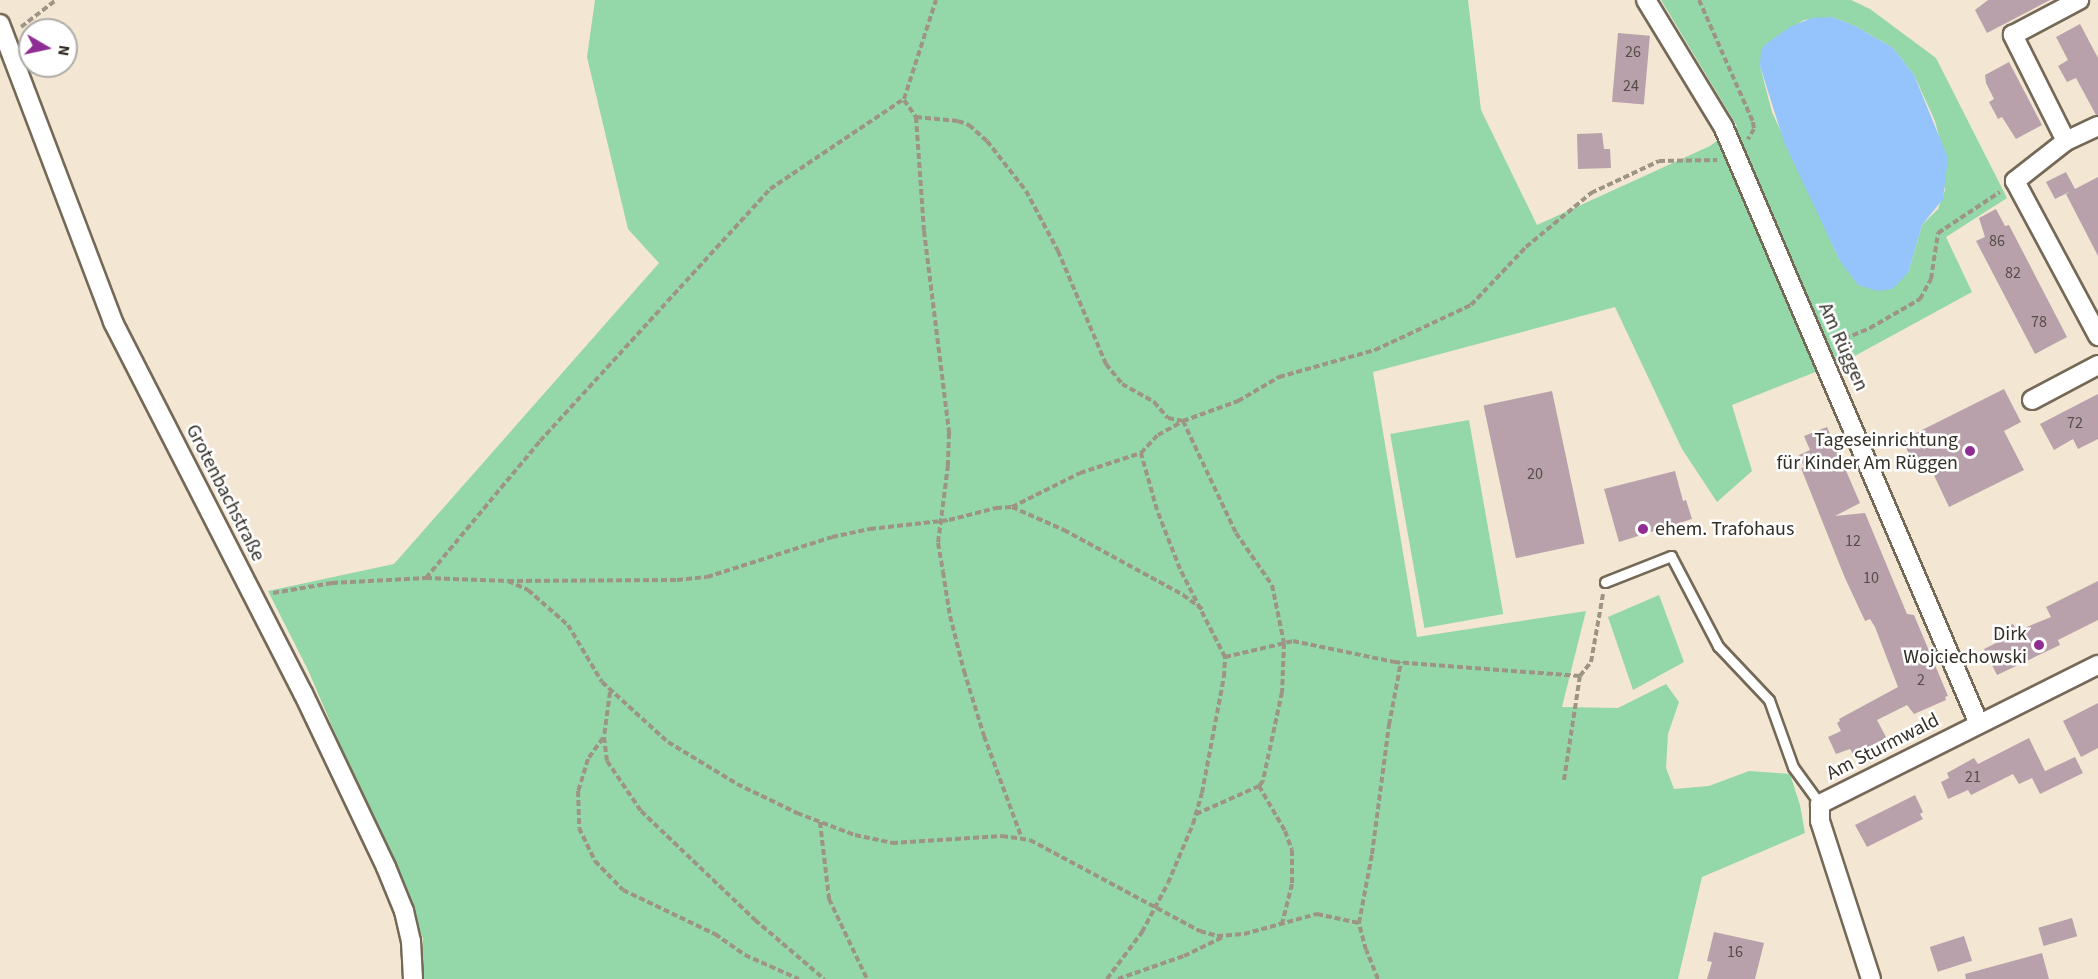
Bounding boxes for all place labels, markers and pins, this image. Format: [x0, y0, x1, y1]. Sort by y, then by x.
place label: Tageseinrichtung für Kinder Am Rüggen [1776, 428, 1958, 475]
marker: Tageseinrichtung für Kinder Am Rüggen [1963, 444, 1977, 458]
place label: ehem. Trafohaus [1655, 517, 1794, 541]
marker: ehem. Trafohaus [1636, 522, 1650, 536]
place label: Dirk Wojciechowski [1903, 622, 2027, 669]
marker: Dirk Wojciechowski [2032, 638, 2046, 652]

